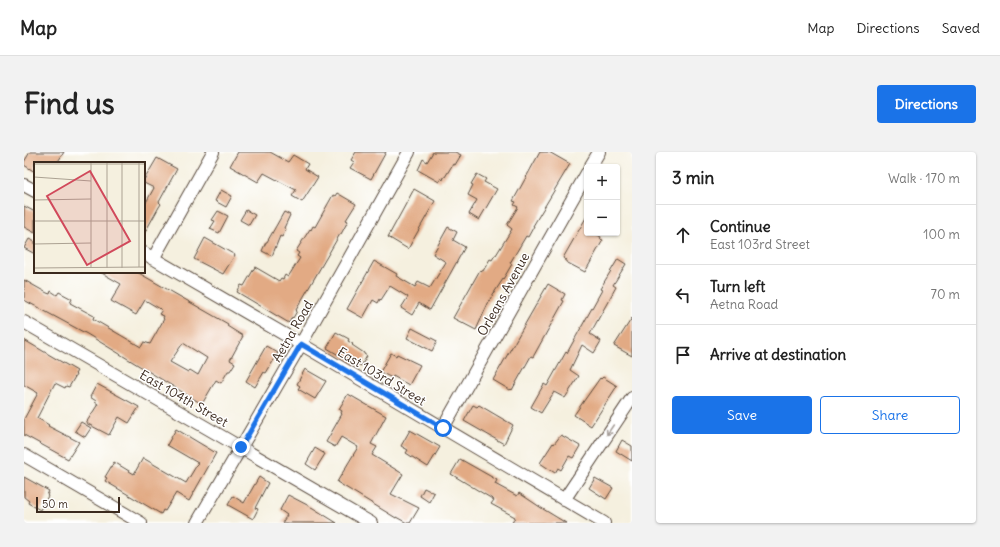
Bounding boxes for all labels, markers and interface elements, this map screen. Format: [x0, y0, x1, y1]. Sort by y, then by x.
text: Map [20, 16, 57, 40]
text: Map [807, 19, 834, 37]
text: Directions [856, 19, 920, 37]
text: Saved [942, 19, 980, 37]
button: Directions [877, 85, 976, 123]
text: Find us [24, 86, 115, 122]
inset map [34, 162, 145, 273]
map controls [584, 164, 620, 236]
button: + [584, 164, 620, 200]
text: 3 min [672, 167, 714, 189]
text: Walk · 170 m [888, 170, 960, 187]
button: − [584, 200, 620, 236]
text: Continue [710, 217, 771, 236]
icon: ahead [672, 224, 694, 246]
text: 100 m [923, 226, 960, 243]
text: East 103rd Street [710, 236, 810, 253]
street label: Orleans Avenue [474, 250, 533, 339]
text: Turn left [710, 277, 765, 296]
icon: left [672, 284, 694, 306]
text: 70 m [931, 286, 960, 303]
text: Aetna Road [710, 296, 778, 313]
street label: Aetna Road [268, 297, 317, 365]
street label: East 103rd Street [335, 343, 429, 410]
icon: arrive [672, 344, 694, 366]
text: Arrive at destination [710, 345, 846, 364]
street label: East 104th Street [137, 366, 231, 431]
button: Save [672, 396, 812, 434]
button: Share [820, 396, 960, 434]
route start [434, 419, 452, 437]
one-way arrow [606, 424, 614, 435]
route end [232, 438, 250, 456]
scale bar [36, 495, 120, 514]
text: 50 m [42, 497, 68, 511]

